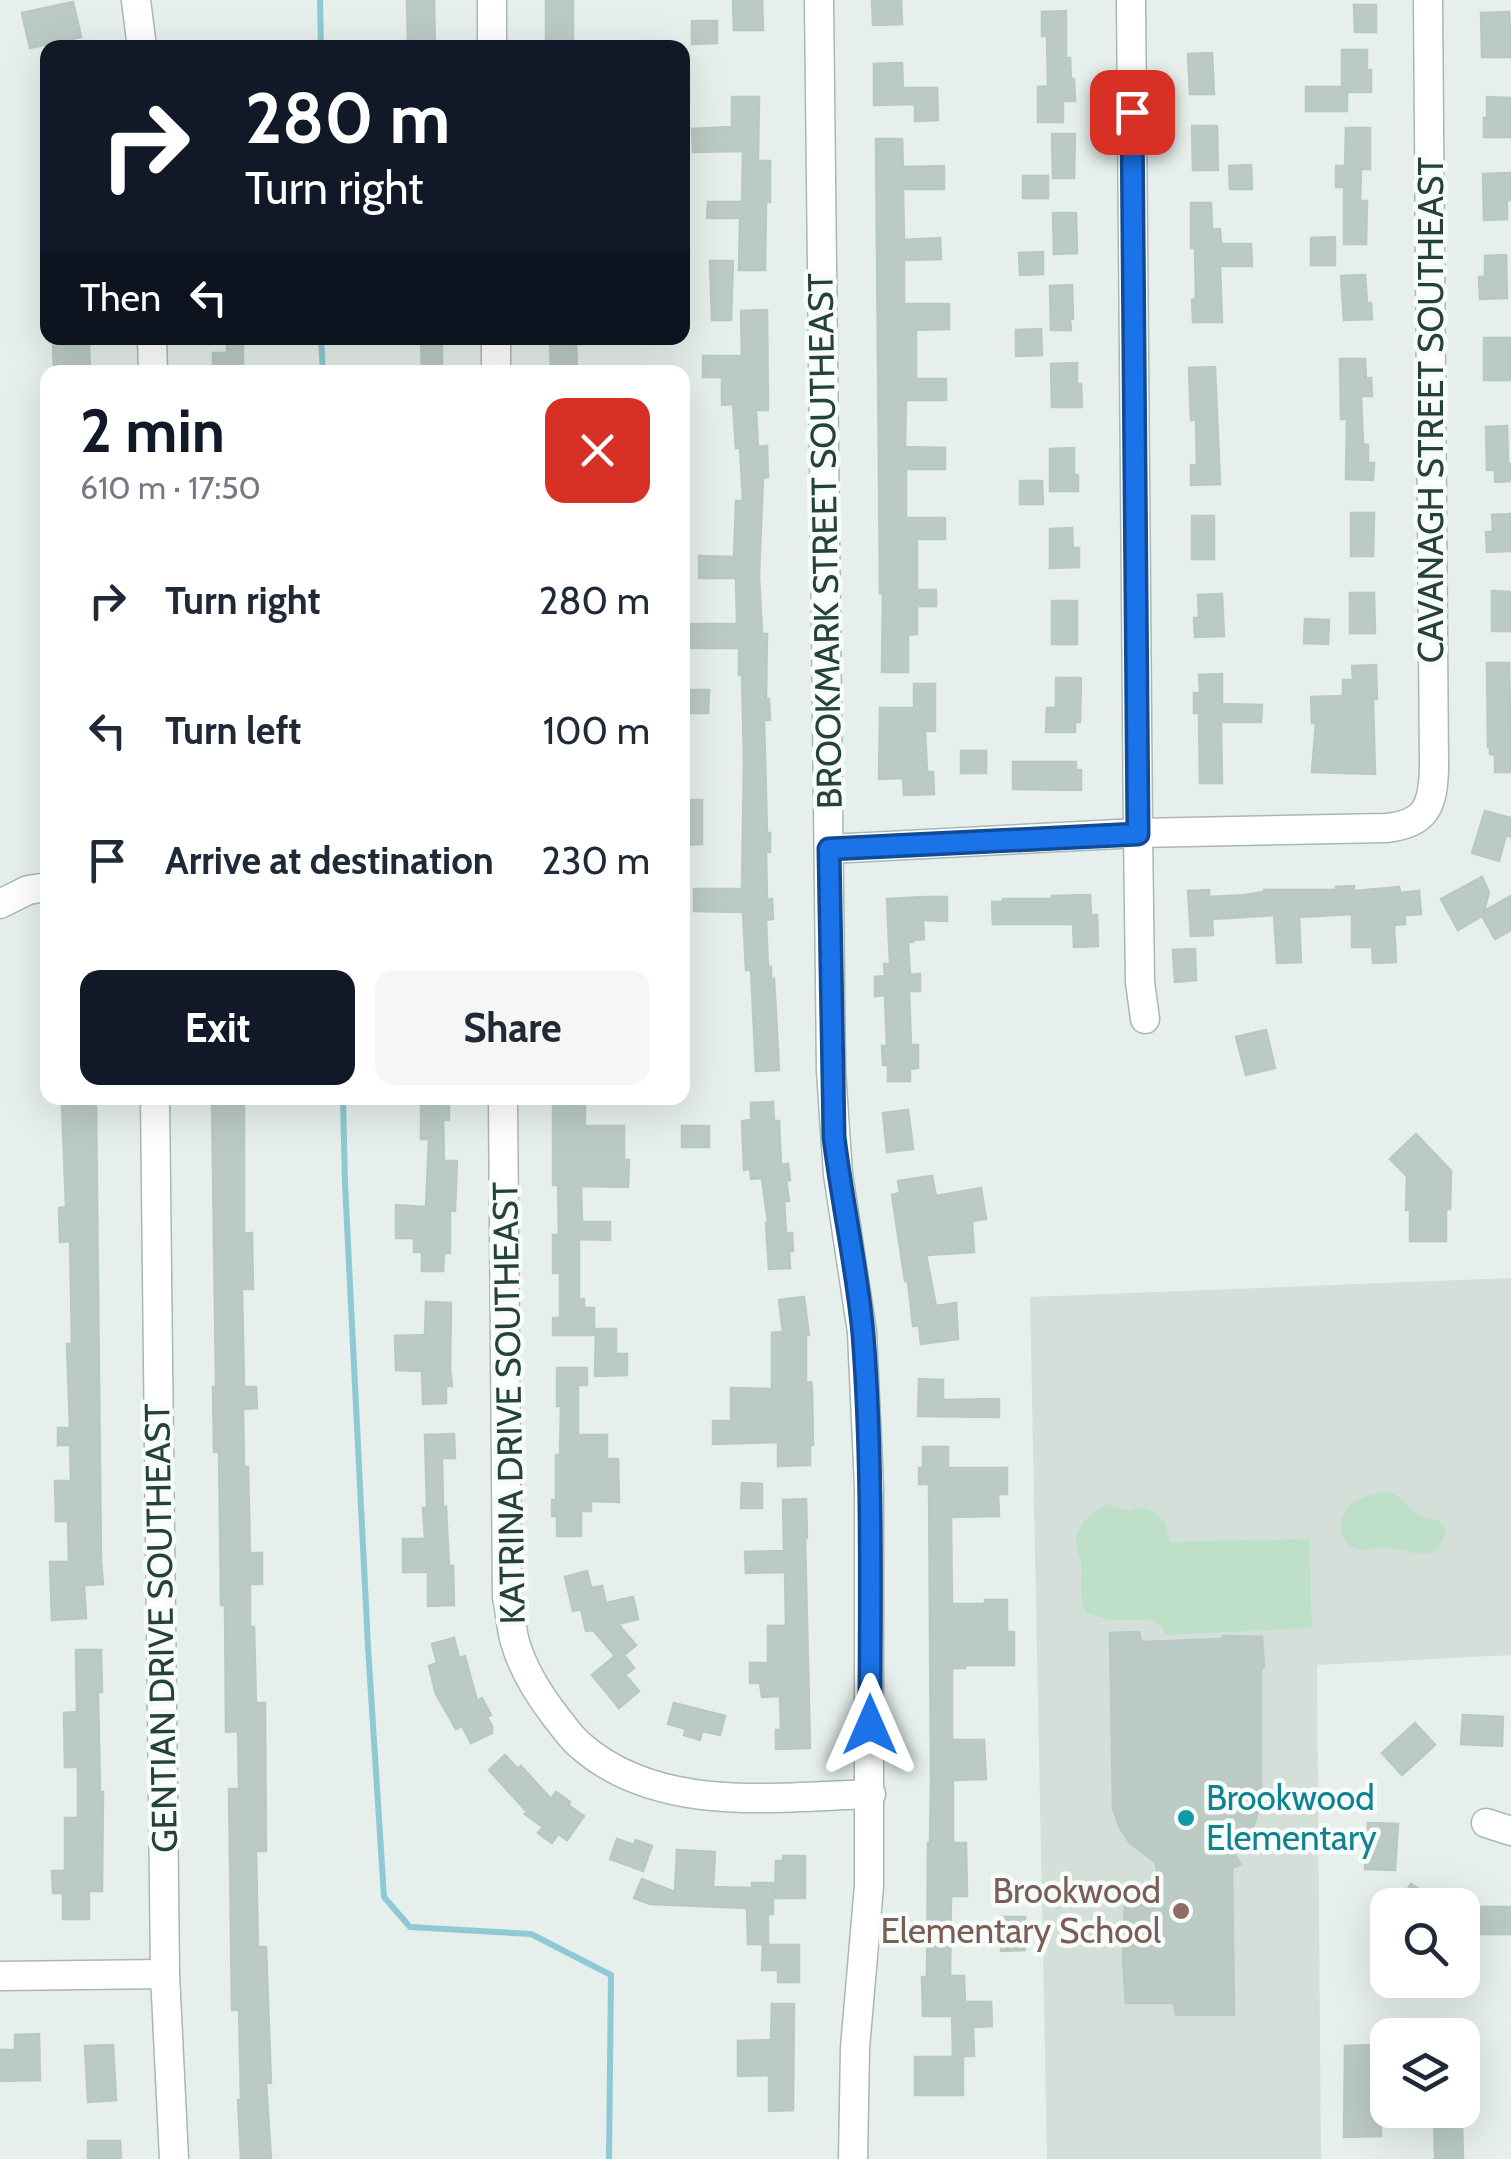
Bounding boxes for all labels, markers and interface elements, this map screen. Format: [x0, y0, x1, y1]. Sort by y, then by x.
pin [1090, 70, 1175, 155]
text: 280 m [245, 75, 450, 161]
icon: right [80, 80, 210, 210]
icon: arrive [1105, 85, 1160, 140]
street label: CAVANAGH STREET SOUTHEAST [1409, 157, 1452, 663]
text: Turn right [245, 161, 424, 215]
icon: left [181, 270, 236, 325]
street label: BROOKMARK STREET SOUTHEAST [798, 272, 851, 809]
text: Then [80, 274, 161, 321]
text: 2 min [80, 394, 225, 467]
button: close [545, 398, 650, 503]
text: 610 m · 17:50 [80, 468, 261, 507]
icon: right [80, 573, 135, 628]
text: Turn right [165, 577, 321, 624]
text: 280 m [539, 577, 650, 624]
icon: left [80, 703, 135, 758]
text: Turn left [165, 707, 301, 754]
text: 100 m [543, 707, 650, 754]
icon: arrive [80, 833, 135, 888]
text: Arrive at destination [165, 837, 494, 884]
text: 230 m [541, 837, 650, 884]
button: Exit [80, 970, 355, 1085]
button: Share [375, 970, 650, 1085]
street label: KATRINA DRIVE SOUTHEAST [483, 1181, 534, 1625]
street label: GENTIAN DRIVE SOUTHEAST [135, 1403, 186, 1853]
position arrow [818, 1673, 922, 1777]
place label: Brookwood Elementary [1206, 1776, 1377, 1859]
marker: Brookwood Elementary [1175, 1807, 1197, 1829]
place label: Brookwood Elementary School [880, 1869, 1162, 1952]
map controls [1370, 1888, 1480, 2128]
button: search [1370, 1888, 1480, 1998]
marker: Brookwood Elementary School [1170, 1900, 1192, 1922]
button: layers [1370, 2018, 1480, 2128]

